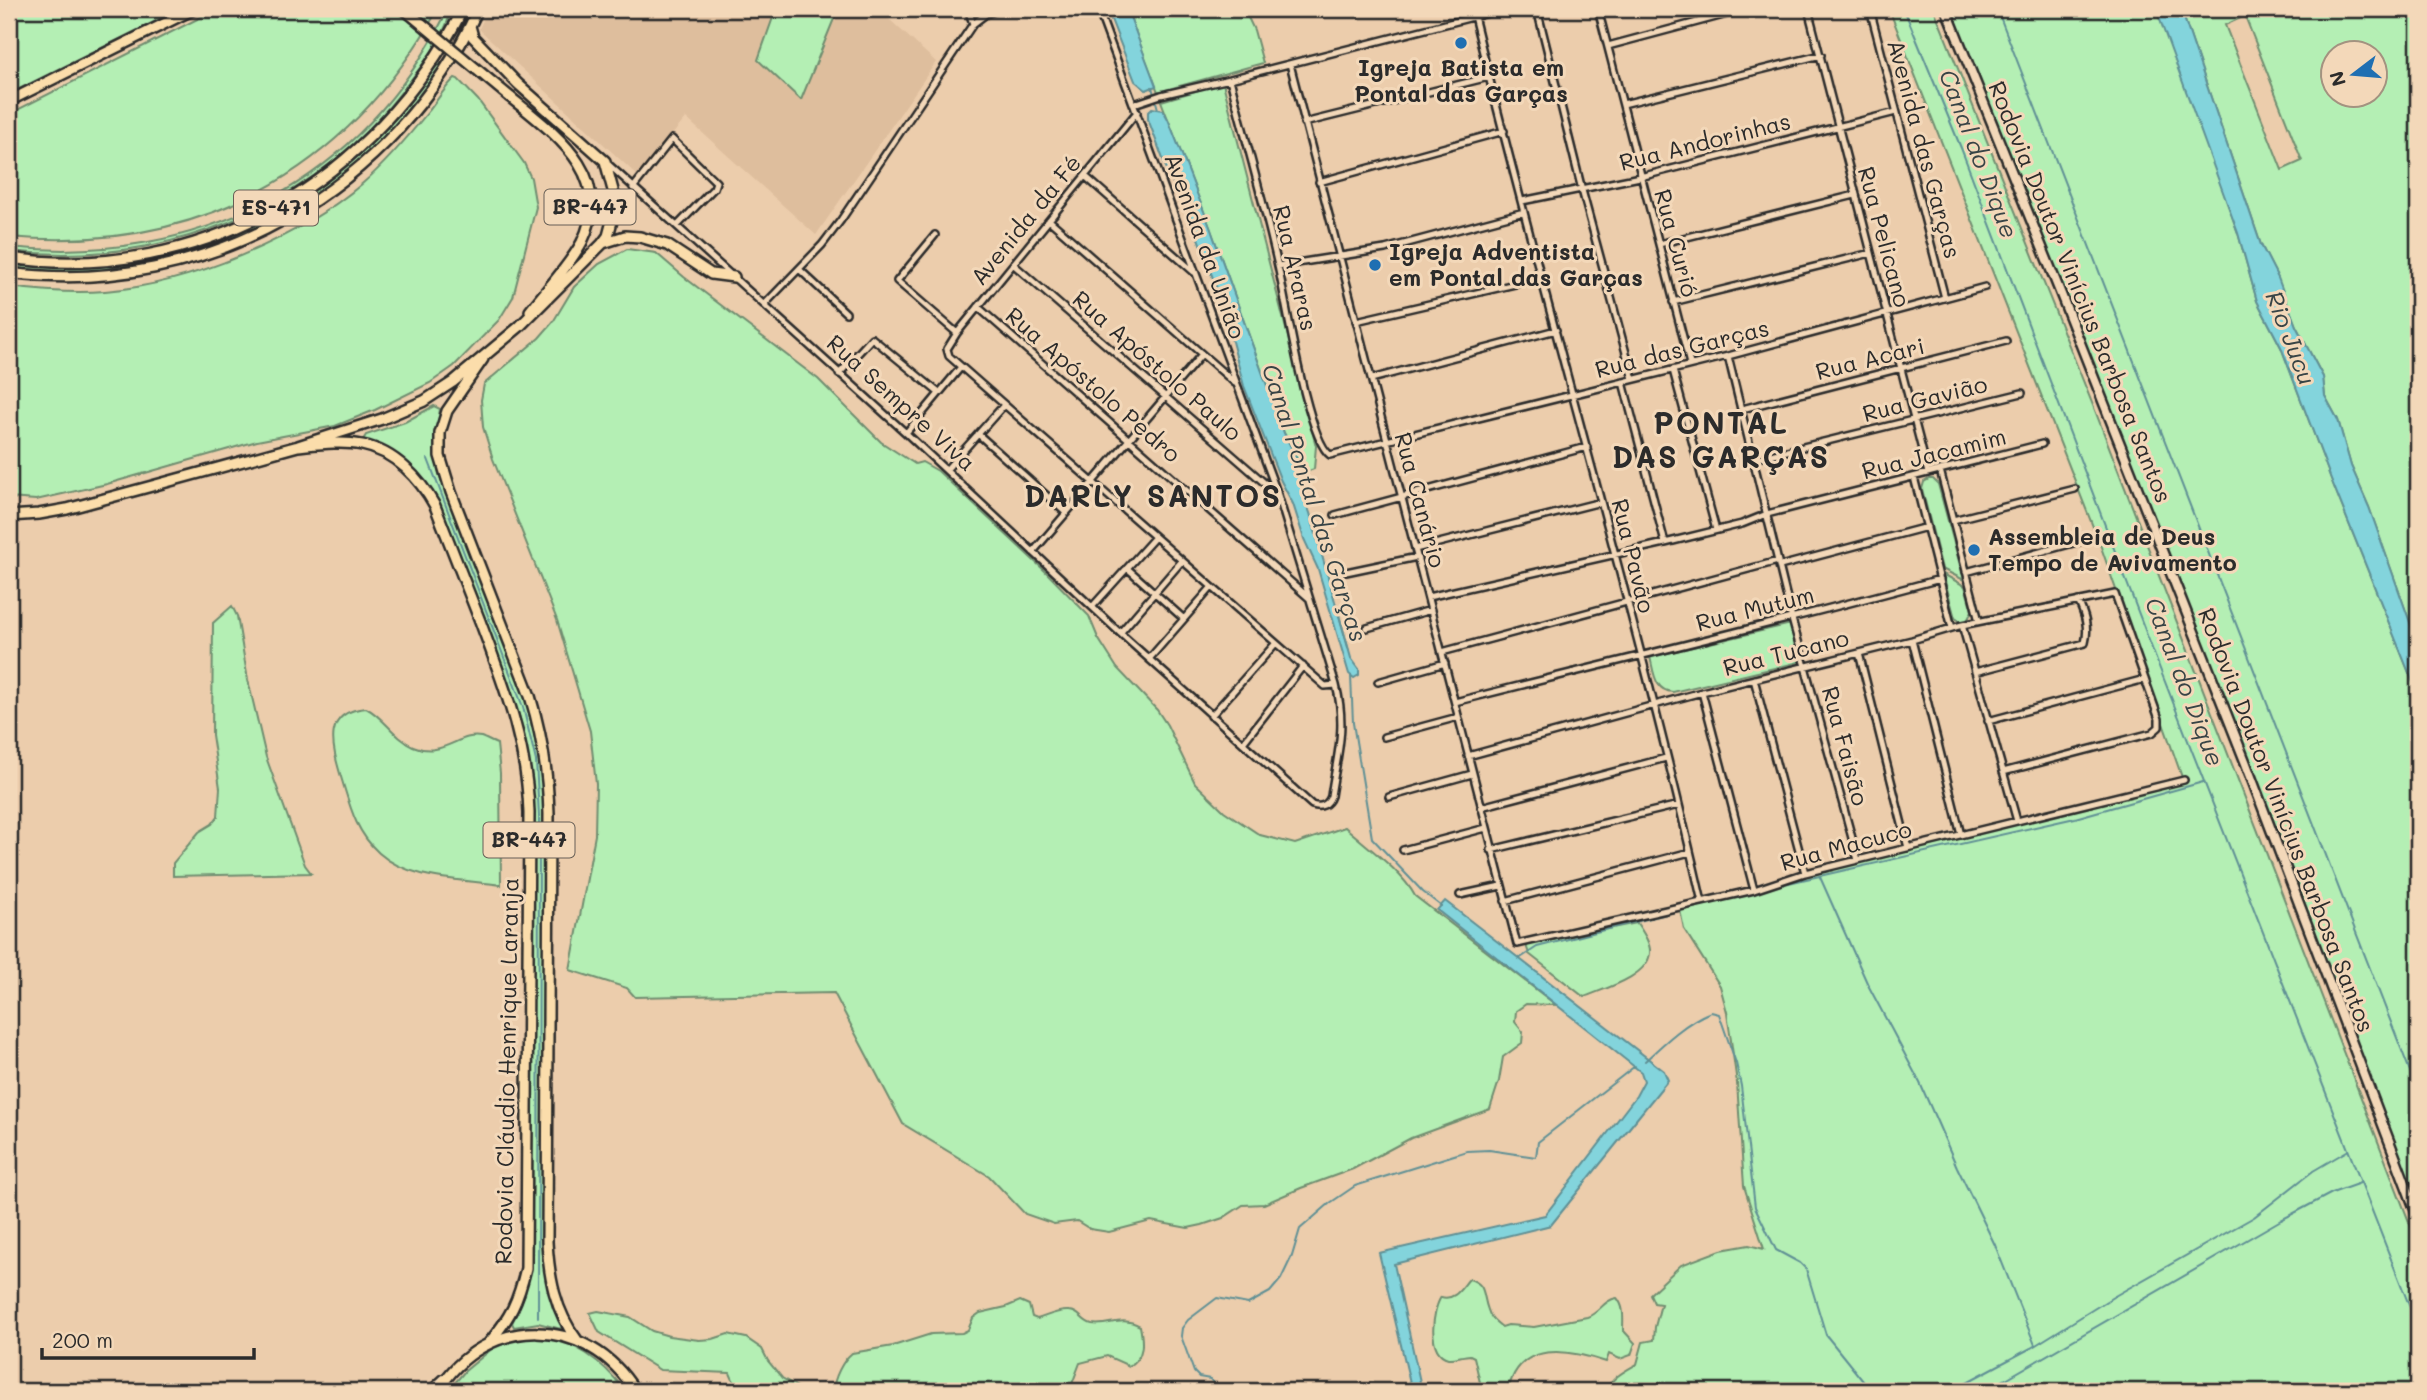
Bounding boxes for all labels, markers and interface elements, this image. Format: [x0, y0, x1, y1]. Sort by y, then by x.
marker: Igreja Batista em Pontal das Garças [1453, 35, 1469, 51]
street label: Avenida das Garças [1881, 36, 1969, 262]
north arrow [2318, 38, 2388, 108]
place label: Igreja Batista em Pontal das Garças [1354, 52, 1568, 108]
water label: Canal do Dique [1933, 65, 2026, 242]
text: N [2323, 68, 2351, 89]
street label: Rodovia Doutor Vinícius Barbosa Santos [1982, 76, 2179, 507]
street label: Rua Andorinhas [1616, 105, 1794, 177]
street label: Avenida da Fé [963, 148, 1087, 291]
street label: Avenida da União [1158, 149, 1253, 343]
street label: Rua Pelicano [1852, 163, 1918, 310]
street label: Rua Curió [1648, 186, 1706, 300]
road number: ES-471 [234, 190, 318, 226]
road number: BR-447 [544, 190, 636, 224]
street label: Rua Araras [1267, 202, 1325, 333]
place label: Igreja Adventista em Pontal das Garças [1389, 236, 1643, 292]
marker: Igreja Adventista em Pontal das Garças [1367, 257, 1383, 273]
street label: Rua Apóstolo Paulo [1067, 283, 1249, 447]
water label: Rio Jucu [2259, 286, 2323, 389]
street label: Rua Apóstolo Pedro [1000, 300, 1187, 469]
street label: Rua das Garças [1592, 312, 1772, 384]
street label: Rua Sempre Viva [821, 327, 982, 477]
street label: Rua Acari [1812, 330, 1927, 386]
water label: Canal Pontal das Garças [1256, 360, 1375, 645]
street label: Rua Gavião [1859, 368, 1990, 428]
district label: PONTAL DAS GARÇAS [1612, 402, 1830, 476]
street label: Rua Jacamim [1859, 421, 2009, 485]
street label: Rua Canário [1388, 429, 1453, 571]
district label: DARLY SANTOS [1024, 475, 1282, 515]
street label: Rua Pavão [1605, 496, 1663, 616]
place label: Assembleia de Deus Tempo de Avivamento [1988, 521, 2237, 577]
marker: Assembleia de Deus Tempo de Avivamento [1966, 542, 1982, 558]
street label: Rua Mutum [1692, 579, 1817, 637]
water label: Canal do Dique [2139, 593, 2232, 770]
street label: Rodovia Doutor Vinícius Barbosa Santos [2192, 603, 2382, 1036]
street label: Rua Tucano [1720, 622, 1852, 682]
street label: Rua Faisão [1816, 683, 1876, 809]
street label: Rua Macuco [1777, 813, 1915, 877]
road number: BR-447 [484, 822, 574, 858]
street label: Rodovia Cláudio Henrique Laranja [488, 877, 524, 1265]
scale bar [42, 1316, 254, 1360]
text: 200 m [52, 1326, 113, 1353]

